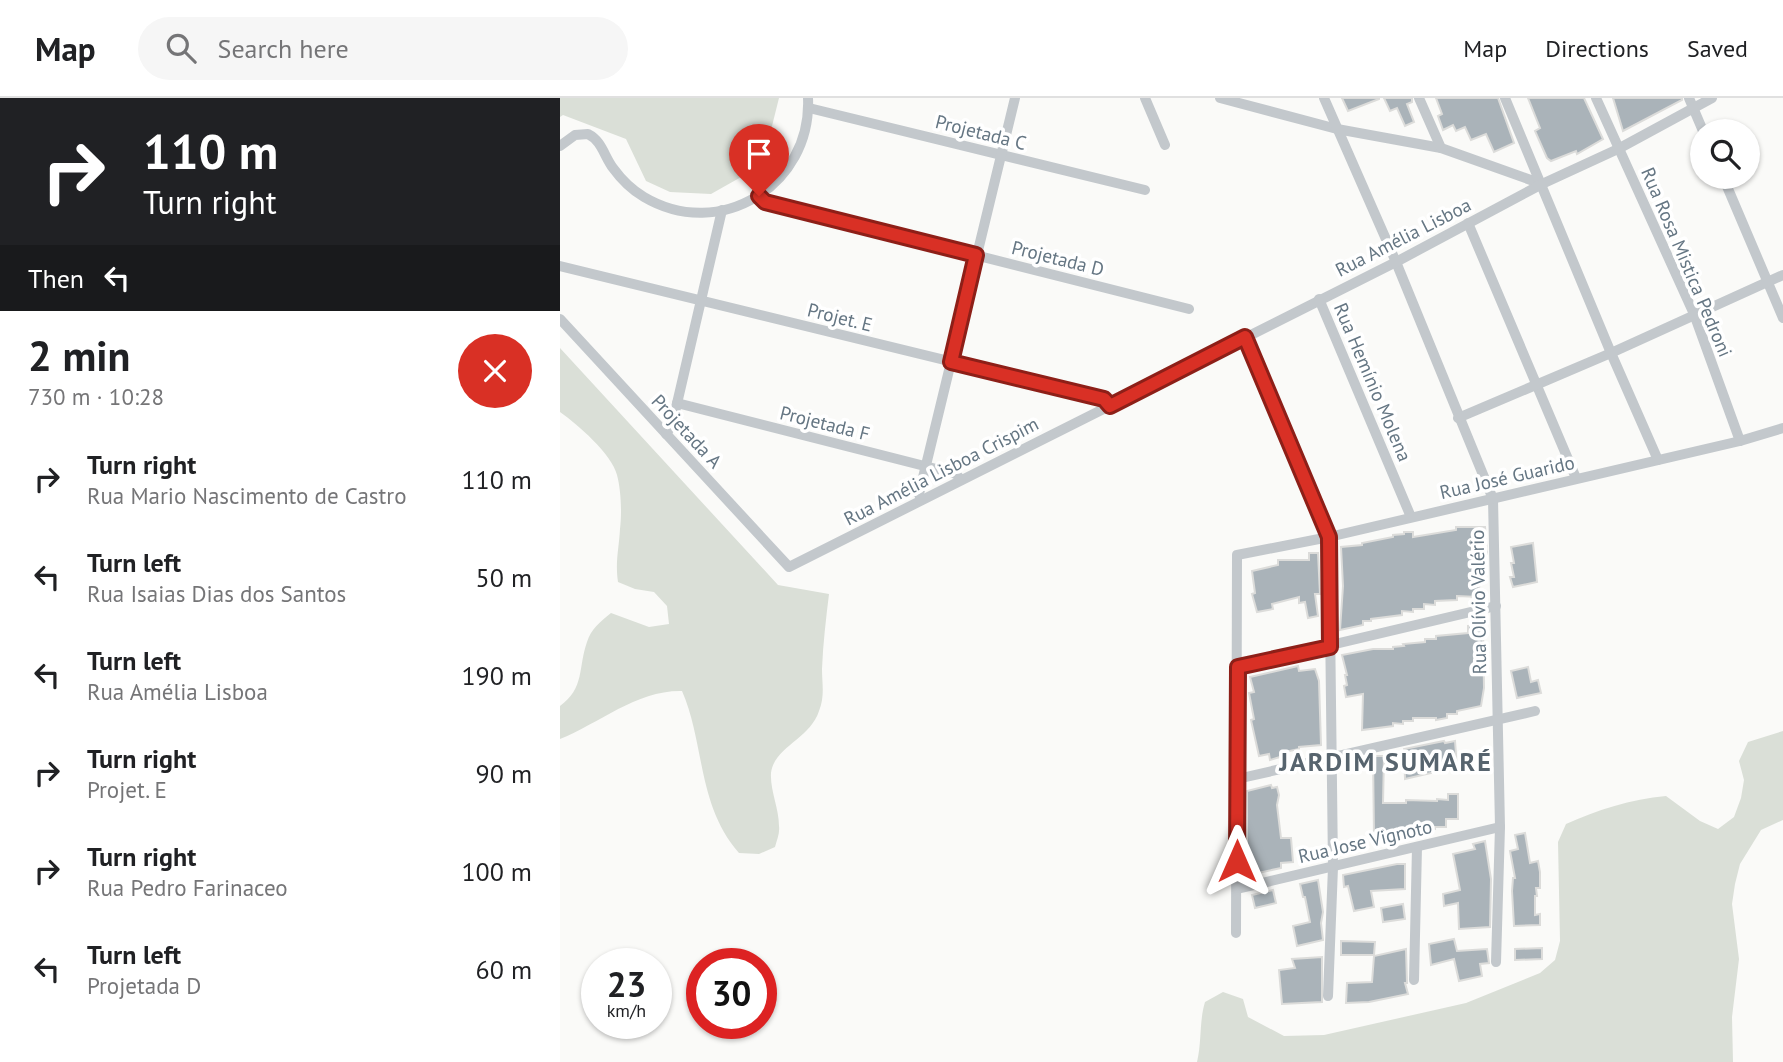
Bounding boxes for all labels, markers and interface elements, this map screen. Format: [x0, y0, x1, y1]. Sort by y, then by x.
search box [138, 17, 628, 80]
text: Map [35, 27, 96, 70]
icon: search [162, 29, 200, 67]
text: Search here [218, 32, 349, 65]
text: Map [1463, 33, 1507, 64]
text: Directions [1545, 33, 1649, 64]
text: Saved [1687, 33, 1748, 64]
street label: Projetada C [933, 109, 1029, 155]
text: 110 m [143, 119, 278, 183]
map controls [1690, 119, 1760, 189]
button: search [1690, 119, 1760, 189]
pin [729, 124, 789, 196]
icon: right [28, 126, 119, 217]
icon: arrive [740, 135, 778, 173]
street label: Rua Rosa Mistica Pedroni [1636, 164, 1738, 360]
text: Turn right [143, 181, 277, 223]
street label: Rua Amélia Lisboa [1331, 192, 1475, 282]
street label: Projetada D [1009, 235, 1107, 281]
icon: left [98, 259, 136, 297]
text: Then [28, 262, 84, 295]
street label: Projet. E [805, 297, 875, 337]
street label: Rua Hemínio Molena [1329, 299, 1417, 465]
text: 2 min [28, 328, 130, 383]
button: close [458, 334, 532, 408]
text: 730 m · 10:28 [28, 382, 164, 411]
street label: Projetada A [647, 389, 727, 473]
street label: Projetada F [778, 400, 872, 446]
street label: Rua Amélia Lisboa Crispim [840, 411, 1042, 531]
text: Turn right [87, 448, 196, 481]
street label: Rua José Guarido [1437, 450, 1577, 504]
icon: right [28, 460, 66, 498]
text: 110 m [461, 463, 532, 496]
text: Rua Mario Nascimento de Castro [87, 481, 407, 510]
street label: Rua Olívio Valério [1465, 529, 1491, 675]
text: Turn left [87, 546, 181, 579]
icon: left [28, 558, 66, 596]
text: 50 m [476, 561, 532, 594]
text: Rua Isaias Dias dos Santos [87, 579, 346, 608]
text: Turn left [87, 644, 181, 677]
icon: left [28, 656, 66, 694]
text: 190 m [461, 659, 532, 692]
text: Rua Amélia Lisboa [87, 677, 268, 706]
text: Turn right [87, 742, 196, 775]
district label: JARDIM SUMARÉ [1278, 745, 1493, 778]
icon: right [28, 754, 66, 792]
text: 90 m [476, 757, 532, 790]
text: Projet. E [87, 775, 167, 804]
street label: Rua Jose Vignoto [1296, 814, 1434, 868]
position arrow [1200, 824, 1274, 898]
text: Turn right [87, 840, 196, 873]
icon: right [28, 852, 66, 890]
text: 100 m [461, 855, 532, 888]
text: Rua Pedro Farinaceo [87, 873, 288, 902]
text: Turn left [87, 938, 181, 971]
speed limit sign: 30 [686, 948, 777, 1039]
icon: left [28, 950, 66, 988]
text: 60 m [476, 953, 532, 986]
text: 23 [607, 961, 646, 1007]
text: Projetada D [87, 971, 201, 1000]
text: km/h [607, 999, 646, 1022]

